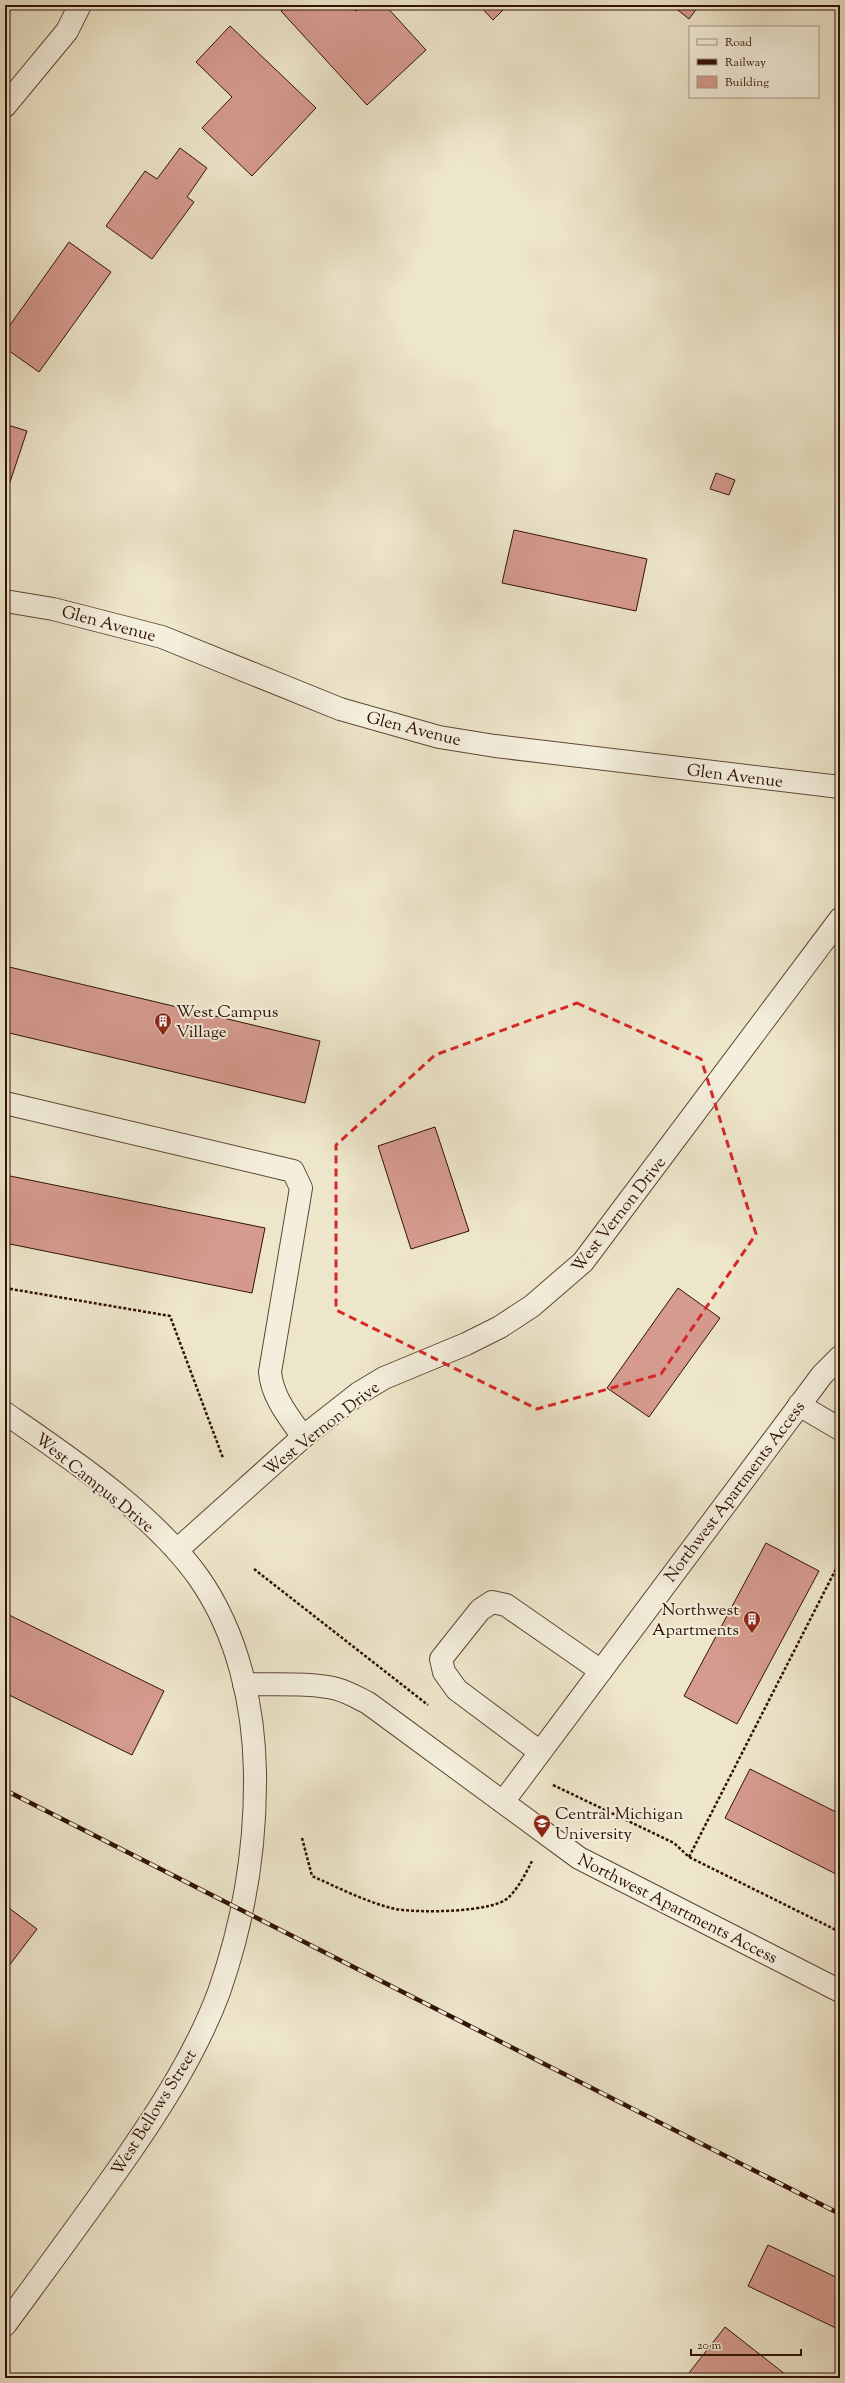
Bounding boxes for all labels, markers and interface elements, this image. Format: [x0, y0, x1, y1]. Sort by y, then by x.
legend [689, 26, 819, 98]
text: Road [725, 34, 752, 52]
text: Railway [725, 54, 766, 72]
text: Building [725, 74, 769, 92]
street label: Glen Avenue [59, 601, 158, 649]
street label: Glen Avenue [364, 707, 463, 753]
street label: Glen Avenue [685, 759, 784, 795]
place label: West Campus Village [176, 1001, 279, 1045]
building icon: West Campus Village [153, 1011, 173, 1036]
street label: West Vernon Drive [567, 1152, 673, 1278]
street label: West Vernon Drive [259, 1377, 385, 1483]
street label: Northwest Apartments Access [659, 1396, 812, 1588]
street label: West Campus Drive [29, 1428, 158, 1539]
place label: Northwest Apartments [652, 1599, 739, 1643]
building icon: Northwest Apartments [742, 1609, 762, 1634]
place label: Central Michigan University [555, 1803, 683, 1847]
school or university icon: Central Michigan University [532, 1813, 552, 1838]
street label: Northwest Apartments Access [573, 1849, 781, 1971]
street label: West Bellows Street [106, 2045, 203, 2181]
scale bar [691, 2331, 801, 2357]
text: 20 m [697, 2337, 722, 2355]

